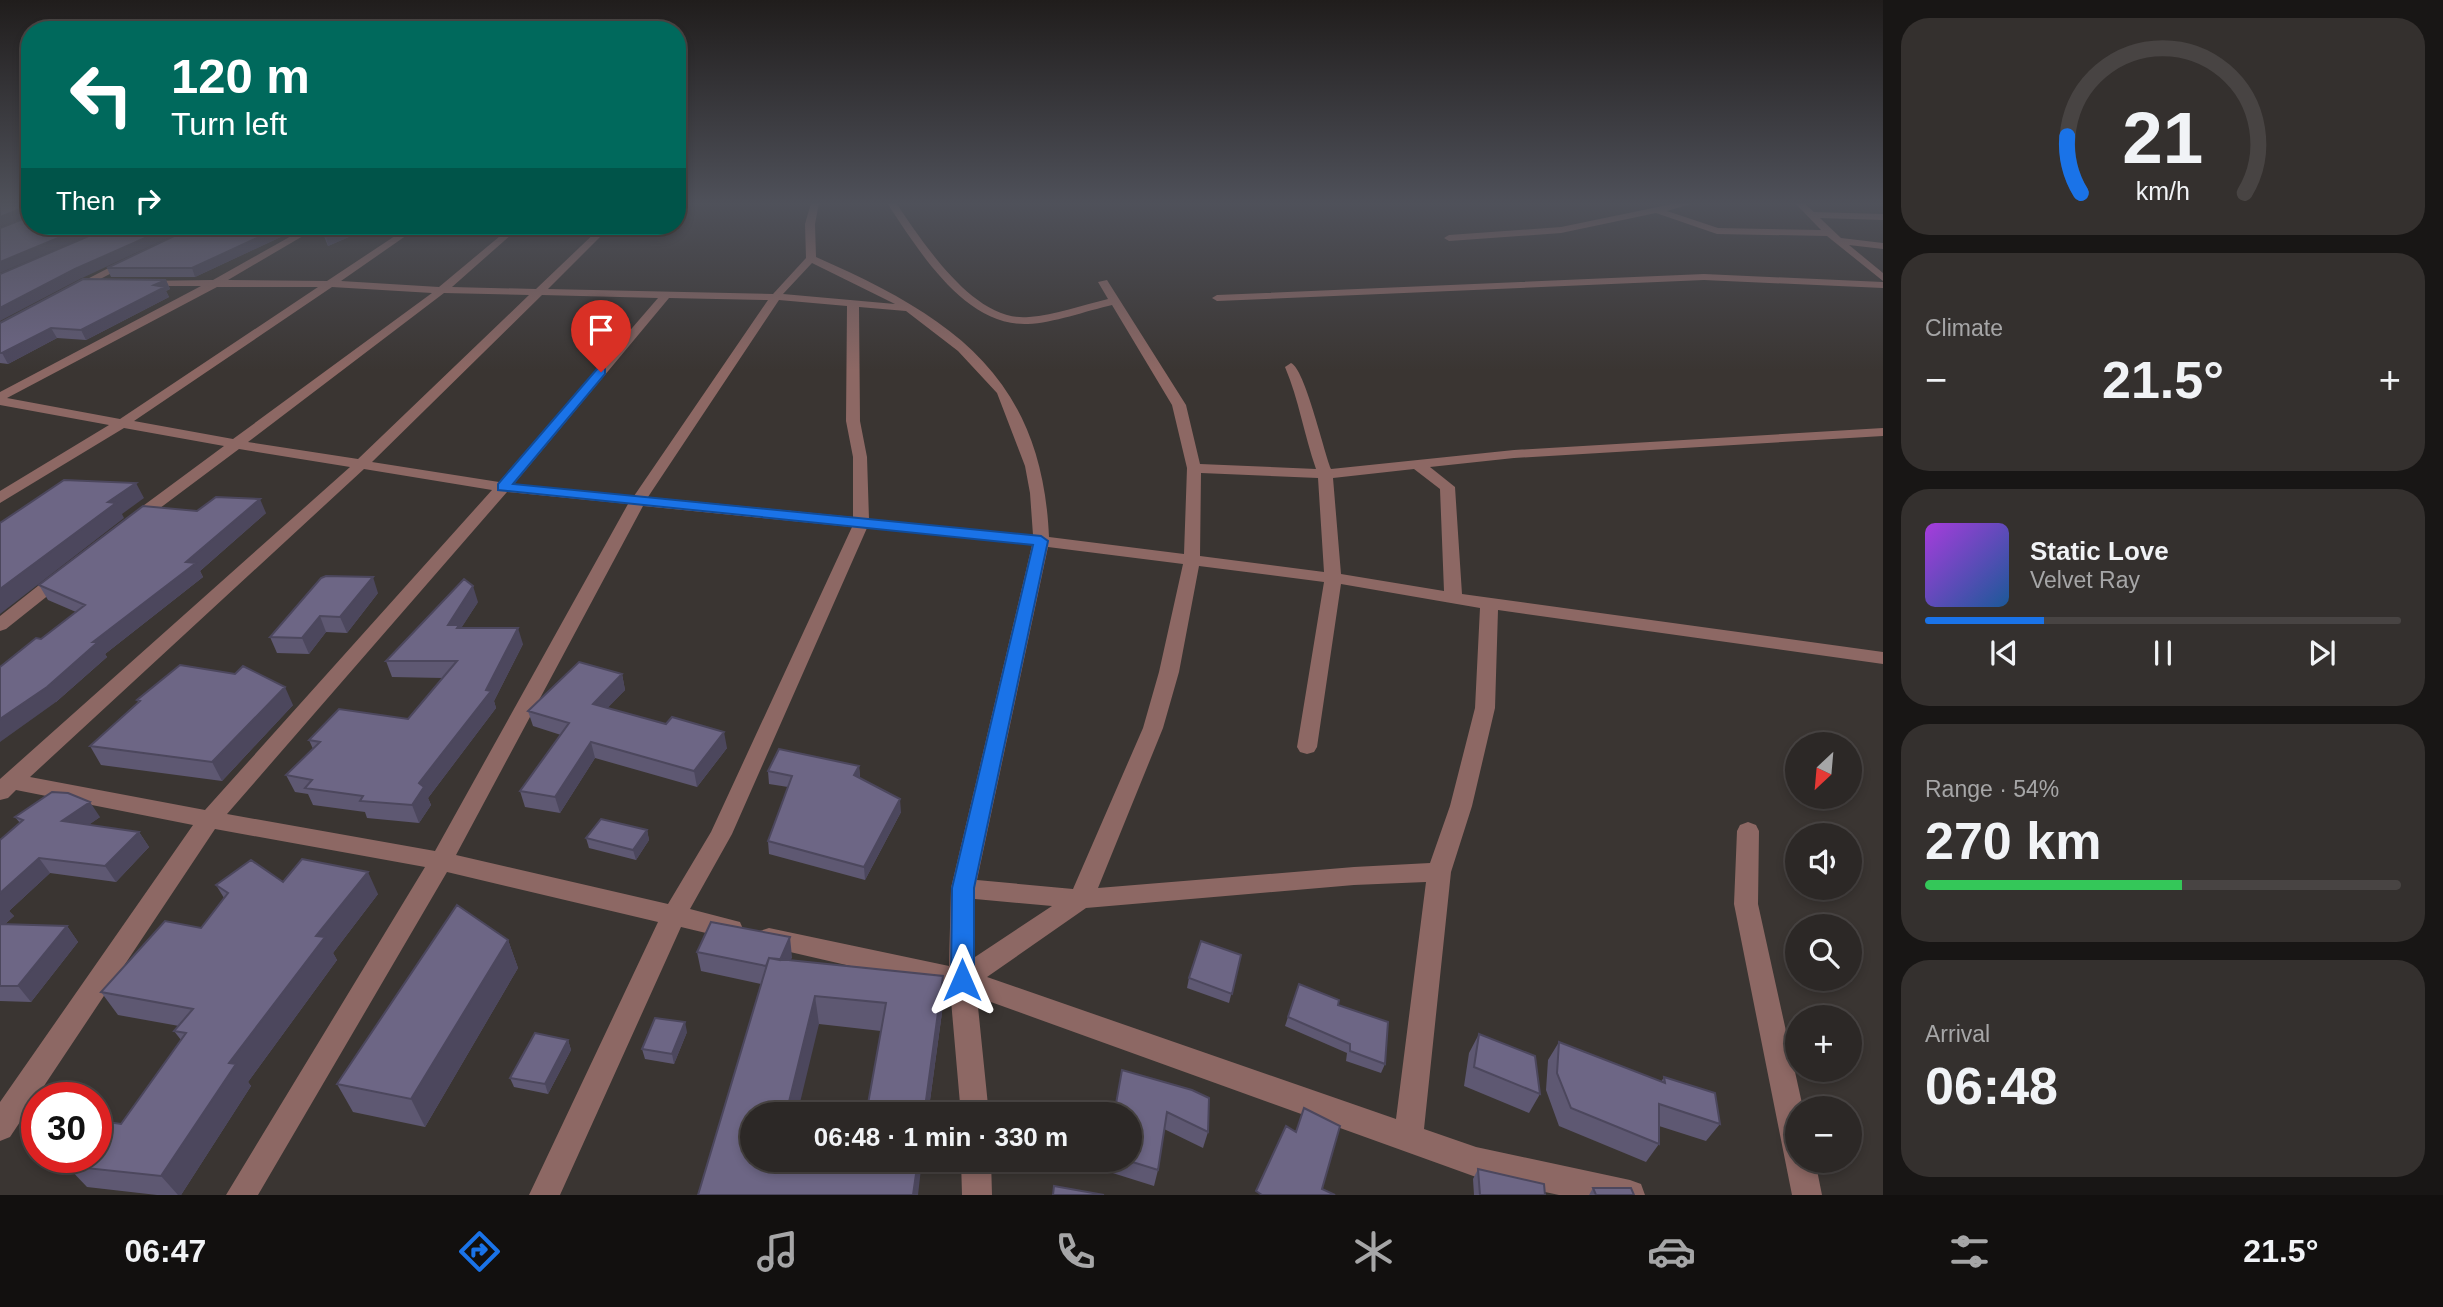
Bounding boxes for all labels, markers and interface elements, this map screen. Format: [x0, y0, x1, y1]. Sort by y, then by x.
icon: left [56, 49, 147, 140]
text: 120 m [171, 49, 310, 103]
text: 21 [2123, 97, 2203, 178]
text: Turn left [171, 106, 287, 142]
text: km/h [2136, 177, 2190, 205]
icon: right [129, 182, 167, 220]
text: Then [56, 186, 115, 216]
pin [571, 300, 631, 372]
icon: arrive [582, 311, 620, 349]
text: Climate [1925, 315, 2003, 341]
text: 21.5° [2102, 351, 2224, 409]
text: − [1925, 359, 1947, 401]
text: + [2379, 359, 2401, 401]
text: Static Love [2030, 536, 2169, 566]
text: Velvet Ray [2030, 567, 2140, 593]
icon: previous [1985, 634, 2023, 672]
icon: pause [2144, 634, 2182, 672]
icon: next [2303, 634, 2341, 672]
north arrow [1785, 732, 1862, 808]
map controls [1785, 732, 1862, 1173]
text: Range · 54% [1925, 776, 2059, 802]
text: 270 km [1925, 812, 2101, 870]
button: sound [1785, 823, 1862, 900]
button: search [1785, 914, 1862, 991]
position arrow [925, 943, 999, 1017]
button: + [1785, 1005, 1862, 1082]
text: Arrival [1925, 1021, 1990, 1047]
text: 06:48 [1925, 1057, 2058, 1115]
speed limit sign: 30 [21, 1082, 112, 1173]
button: − [1785, 1096, 1862, 1173]
text: 06:48 · 1 min · 330 m [814, 1122, 1068, 1152]
icon: directions [455, 1227, 504, 1276]
icon: music [753, 1227, 802, 1276]
icon: phone [1051, 1227, 1100, 1276]
icon: climate [1349, 1227, 1398, 1276]
icon: car [1647, 1227, 1696, 1276]
icon: filters [1945, 1227, 1994, 1276]
text: 06:47 [125, 1233, 206, 1269]
text: 21.5° [2243, 1233, 2318, 1269]

